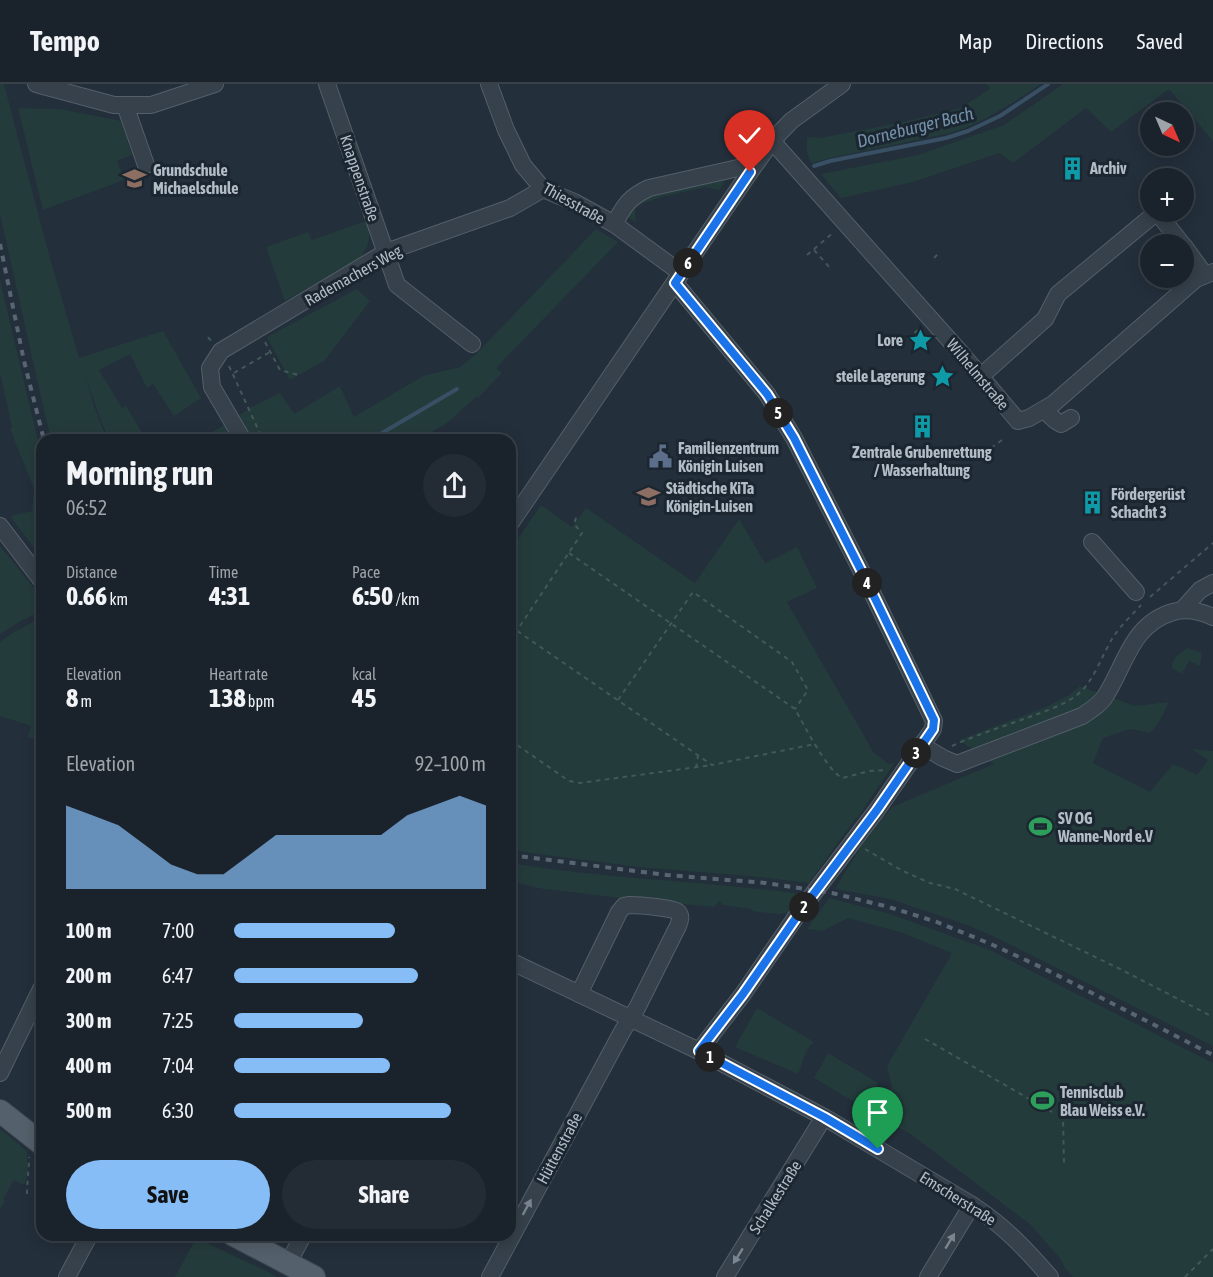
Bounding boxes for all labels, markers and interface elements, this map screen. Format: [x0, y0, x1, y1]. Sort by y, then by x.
text: Tempo [30, 25, 100, 57]
text: Map [958, 29, 992, 53]
text: Directions [1025, 29, 1104, 53]
text: Saved [1137, 29, 1183, 53]
water label: Dorneburger Bach [855, 102, 976, 152]
north arrow [1140, 102, 1194, 156]
map controls [1140, 102, 1194, 288]
pin [724, 110, 775, 172]
icon: check [733, 119, 766, 152]
street label: Knappenstraße [336, 132, 383, 224]
building icon: Archiv [1059, 155, 1085, 181]
place label: Archiv [1089, 159, 1127, 177]
place label: Grundschule Michaelschule [153, 161, 238, 197]
school or university icon: Grundschule Michaelschule [122, 166, 148, 192]
button: + [1140, 168, 1194, 222]
street label: Thiesstraße [540, 179, 608, 227]
button: − [1140, 234, 1194, 288]
street label: Rademachers Weg [301, 241, 405, 310]
pin: 6 [673, 248, 703, 278]
text: 6 [684, 254, 692, 272]
place icon: Lore [908, 327, 934, 353]
place label: Lore [877, 331, 903, 349]
street label: Wilhelmstraße [943, 335, 1013, 413]
place icon: steile Lagerung [930, 363, 956, 389]
place label: steile Lagerung [836, 367, 925, 385]
pin: 5 [763, 398, 793, 428]
text: 5 [774, 404, 782, 422]
building icon: Zentrale Grubenrettung / Wasserhaltung [909, 414, 935, 440]
place label: Familienzentrum Königin Luisen [678, 439, 779, 475]
place label: Zentrale Grubenrettung / Wasserhaltung [852, 443, 992, 479]
public building icon: Familienzentrum Königin Luisen [647, 444, 673, 470]
text: Morning run [66, 454, 213, 492]
button: share [423, 454, 486, 517]
place label: Städtische KiTa Königin-Luisen [666, 479, 754, 515]
school or university icon: Städtische KiTa Königin-Luisen [635, 484, 661, 510]
place label: Fördergerüst Schacht 3 [1111, 485, 1185, 521]
building icon: Fördergerüst Schacht 3 [1080, 490, 1106, 516]
text: 06:52 [66, 496, 107, 519]
text: Distance [66, 563, 117, 581]
text: Time [209, 563, 238, 581]
text: Pace [352, 563, 380, 581]
pin: 4 [852, 568, 882, 598]
text: 4 [863, 574, 871, 592]
text: 0.66 [66, 581, 107, 611]
text: 4:31 [209, 581, 250, 611]
text: 6:50 [352, 581, 393, 611]
text: km [107, 590, 128, 608]
text: /km [393, 590, 419, 608]
text: Elevation [66, 665, 121, 683]
text: Heart rate [209, 665, 268, 683]
text: kcal [352, 665, 376, 683]
text: 8 [66, 683, 78, 713]
text: 138 [209, 683, 246, 713]
text: 45 [352, 683, 376, 713]
text: m [78, 692, 92, 710]
text: bpm [246, 692, 275, 710]
pin: 3 [901, 738, 931, 768]
text: 3 [912, 744, 920, 762]
text: Elevation [66, 752, 135, 775]
text: 92–100 m [415, 752, 486, 775]
place label: SV OG Wanne-Nord e.V [1057, 809, 1153, 845]
sports icon: SV OG Wanne-Nord e.V [1027, 814, 1053, 840]
pin: 2 [789, 892, 819, 922]
text: 2 [800, 898, 808, 916]
text: 100 m [66, 919, 111, 942]
text: 7:00 [162, 919, 194, 942]
text: 200 m [66, 964, 111, 987]
text: 6:47 [162, 964, 194, 987]
text: 300 m [66, 1009, 111, 1032]
text: 7:25 [162, 1009, 194, 1032]
pin: 1 [695, 1042, 725, 1072]
text: 1 [706, 1048, 714, 1066]
text: 400 m [66, 1054, 111, 1077]
text: 7:04 [162, 1054, 194, 1077]
place label: Tennisclub Blau Weiss e.V. [1060, 1083, 1145, 1119]
pin [852, 1087, 903, 1149]
sports icon: Tennisclub Blau Weiss e.V. [1029, 1088, 1055, 1114]
icon: arrive [861, 1096, 894, 1129]
text: 500 m [66, 1099, 111, 1122]
text: 6:30 [162, 1099, 194, 1122]
street label: Hüttenstraße [533, 1109, 585, 1187]
street label: Schalkestraße [745, 1157, 805, 1237]
button: Save [66, 1160, 270, 1229]
button: Share [282, 1160, 486, 1229]
street label: Emscherstraße [917, 1167, 999, 1229]
one-way arrow [522, 1198, 532, 1215]
one-way arrow [944, 1233, 955, 1249]
one-way arrow [733, 1248, 744, 1264]

